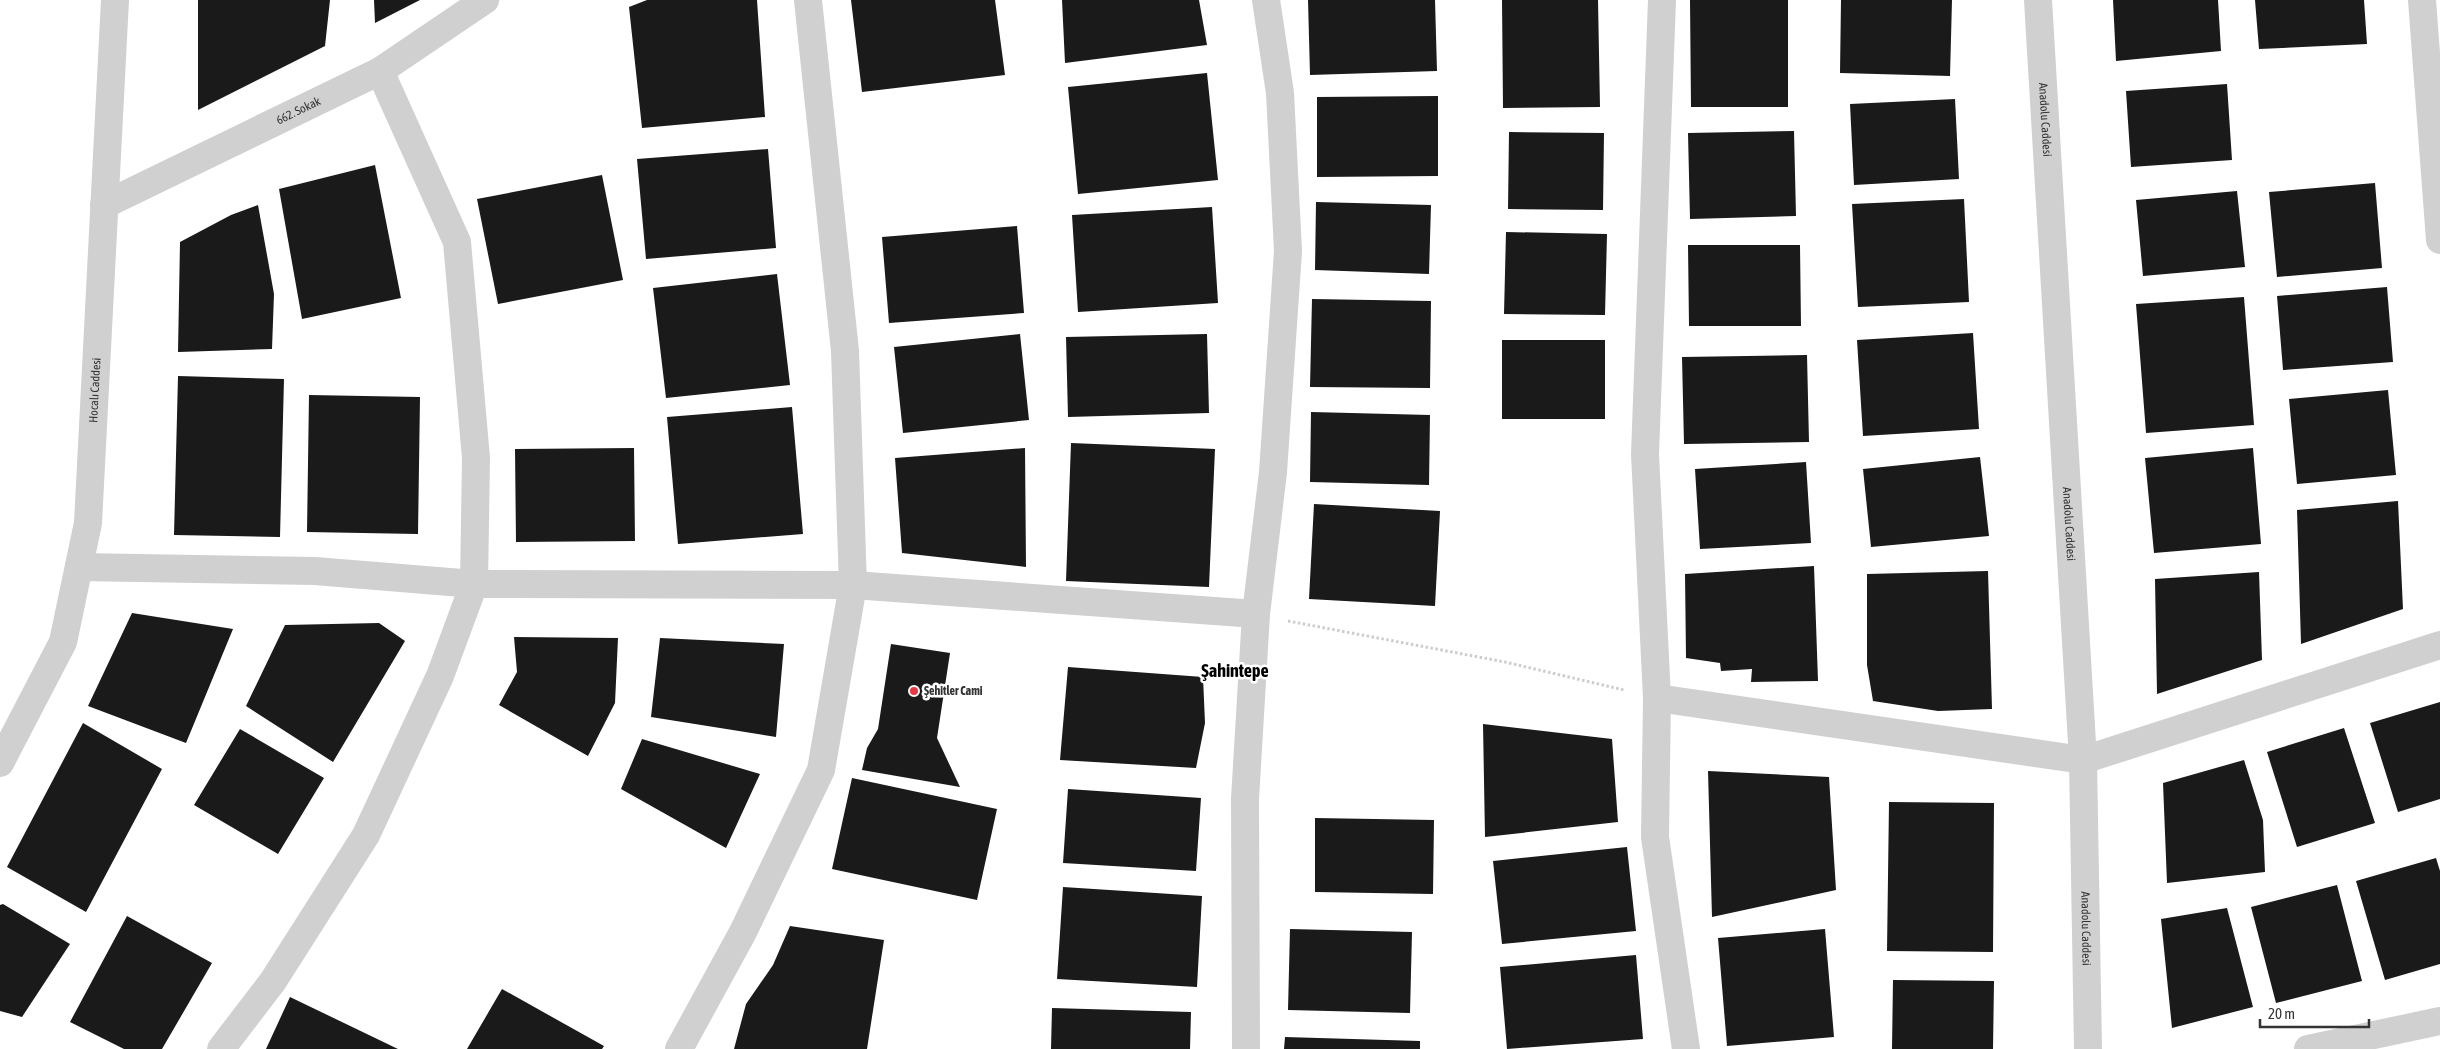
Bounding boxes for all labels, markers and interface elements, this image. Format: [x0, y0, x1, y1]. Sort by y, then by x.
street label: Anadolu Caddesi [2036, 82, 2054, 157]
street label: 662. Sokak [274, 94, 323, 127]
street label: Hocalı Caddesi [86, 357, 104, 423]
street label: Anadolu Caddesi [2060, 487, 2078, 562]
district label: Şahintepe [1201, 660, 1269, 681]
place label: Şehitler Cami [924, 684, 983, 698]
marker: Şehitler Cami [908, 685, 920, 697]
street label: Anadolu Caddesi [2078, 891, 2094, 966]
scale bar [2260, 996, 2369, 1028]
text: 20 m [2268, 1005, 2295, 1022]

